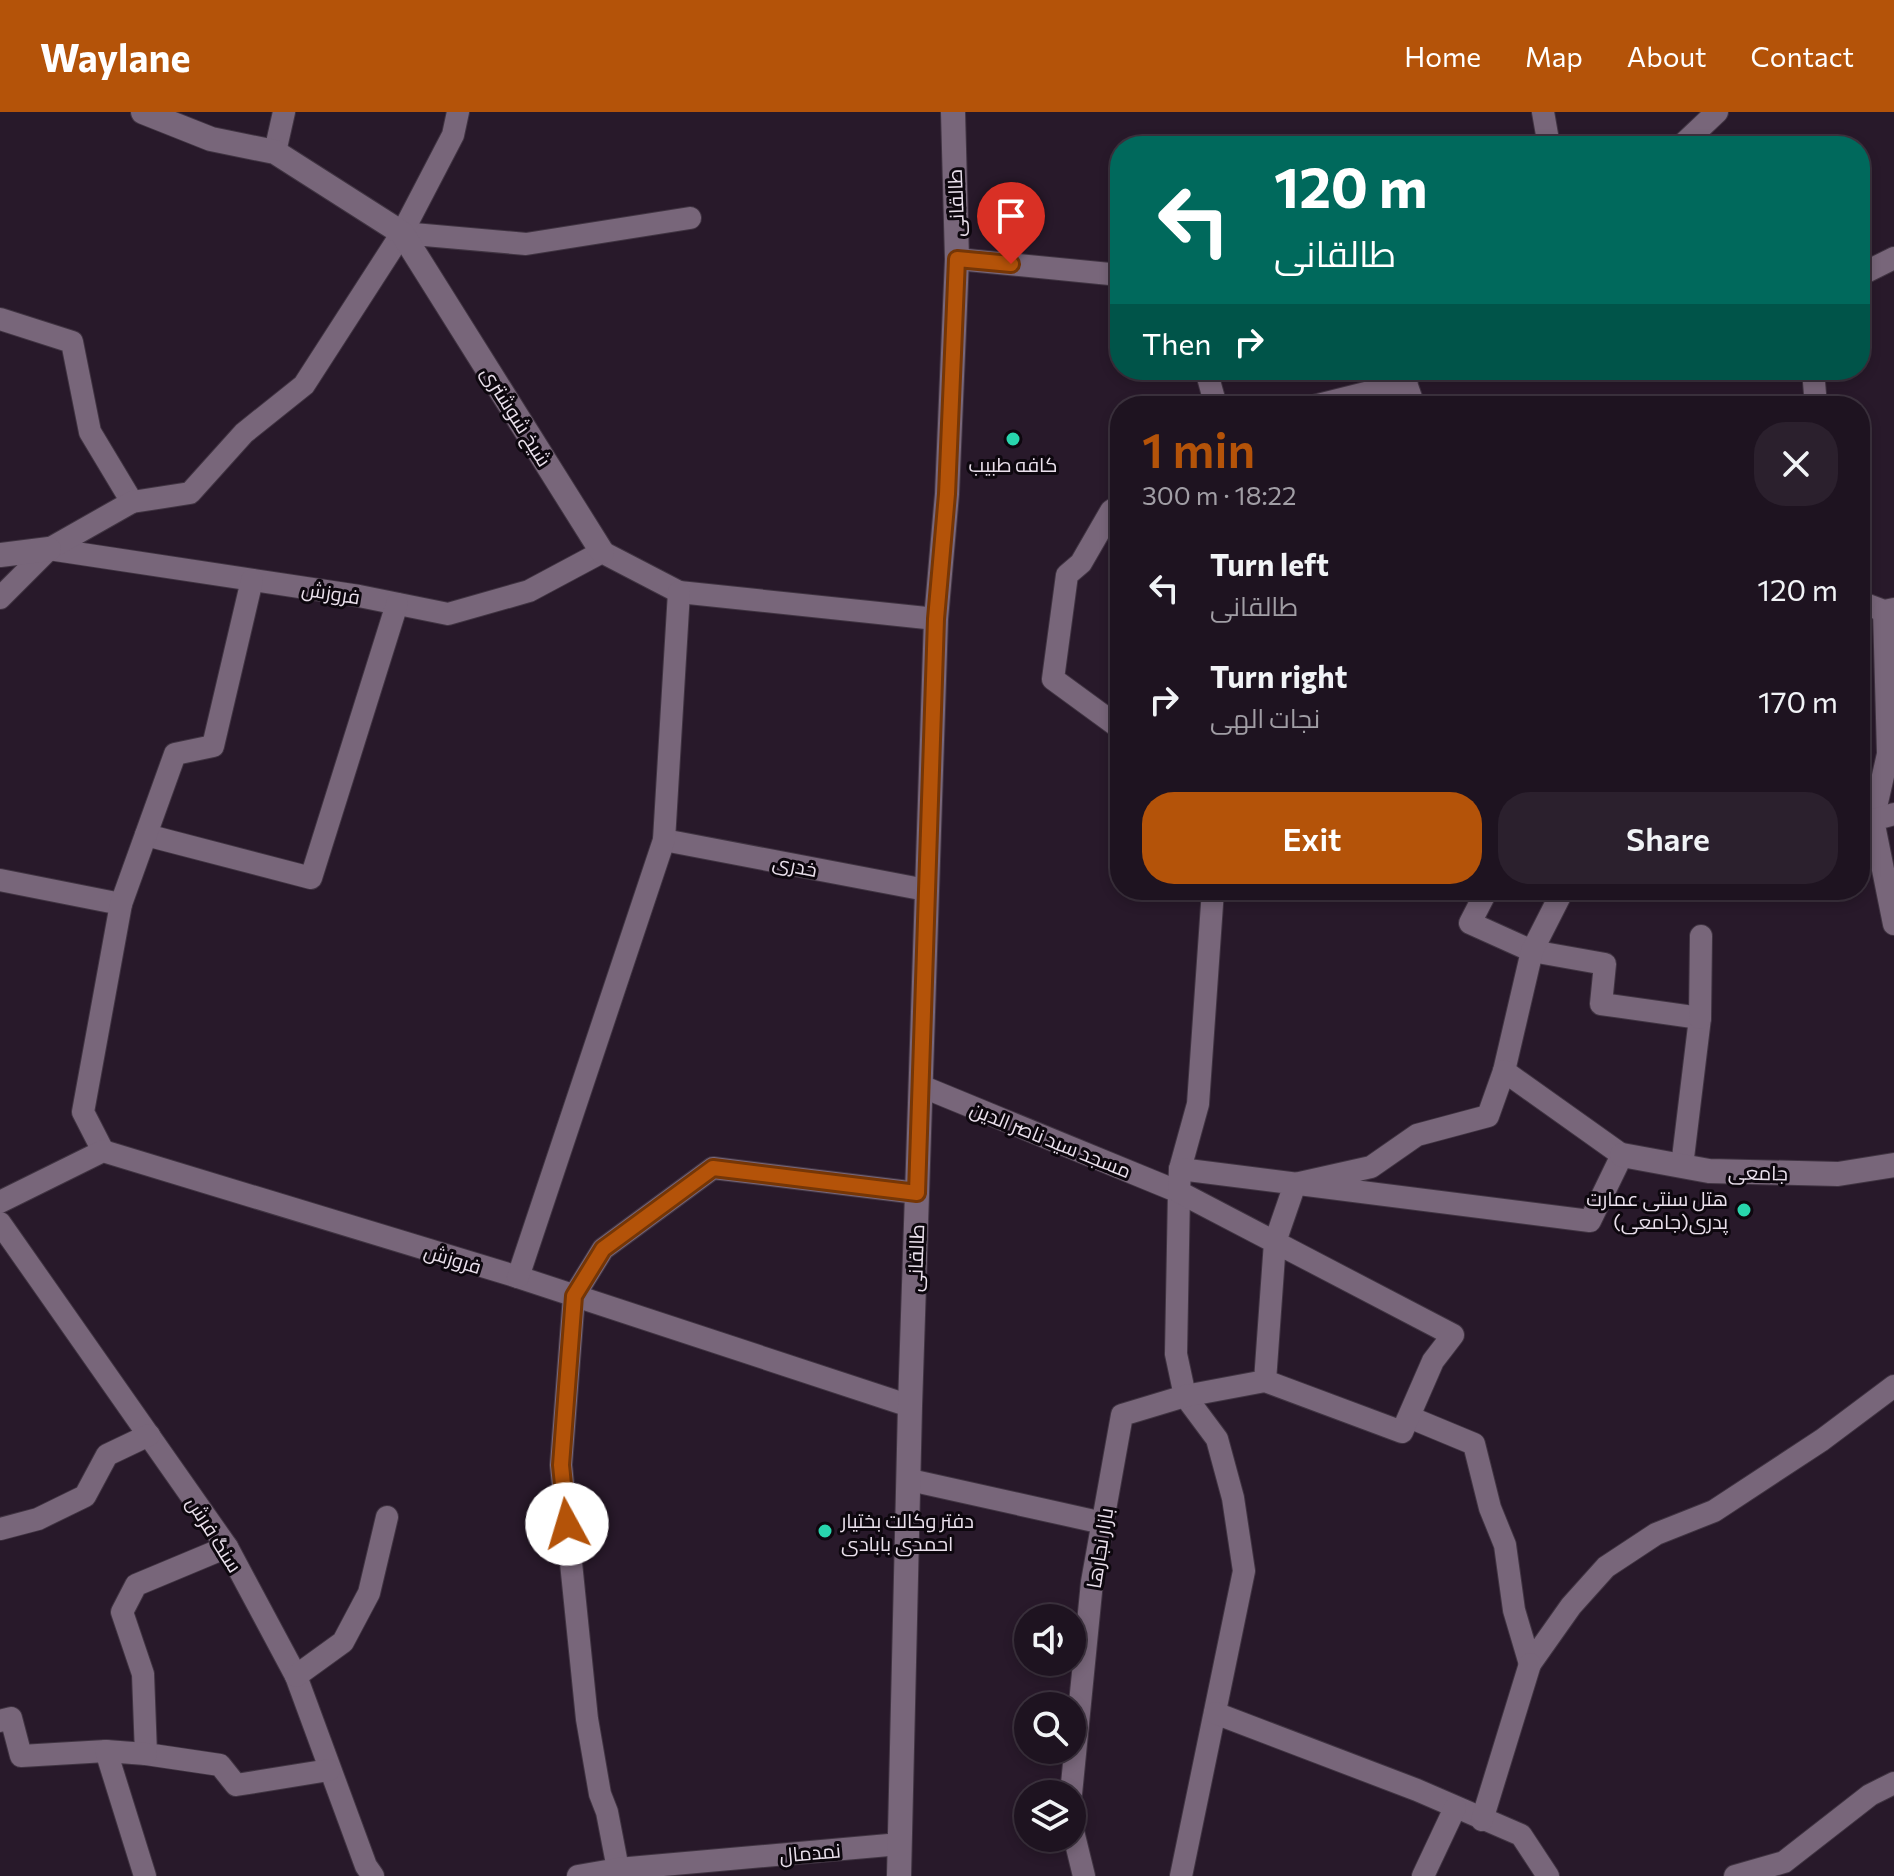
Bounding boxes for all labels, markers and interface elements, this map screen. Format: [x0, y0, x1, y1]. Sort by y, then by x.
text: Waylane [40, 33, 190, 80]
text: Home [1404, 39, 1481, 73]
text: Map [1525, 39, 1583, 73]
text: About [1627, 39, 1707, 73]
text: Contact [1751, 39, 1854, 73]
text: 120 m [1274, 151, 1428, 220]
icon: left [1142, 168, 1246, 272]
street label: طالقانی [942, 169, 970, 237]
pin [977, 182, 1045, 264]
icon: arrive [989, 194, 1033, 238]
text: طالقانی [1274, 230, 1396, 274]
icon: right [1227, 320, 1271, 364]
text: Then [1142, 324, 1211, 361]
street label: شیخ شوشتری [474, 362, 557, 472]
text: 1 min [1142, 419, 1255, 478]
button: close [1754, 422, 1838, 506]
marker: کافه طبیب [1004, 430, 1022, 448]
place label: کافه طبیب [969, 452, 1057, 476]
text: 300 m · 18:22 [1142, 479, 1296, 510]
text: Turn left [1210, 545, 1329, 582]
icon: left [1142, 566, 1186, 610]
text: 120 m [1757, 570, 1838, 607]
street label: فروزش [300, 576, 362, 610]
text: طالقانی [1210, 590, 1298, 621]
text: Turn right [1210, 657, 1347, 694]
icon: right [1142, 678, 1186, 722]
text: 170 m [1758, 682, 1838, 719]
text: نجات الهی [1210, 702, 1320, 733]
button: Exit [1142, 792, 1482, 884]
button: Share [1498, 792, 1838, 884]
street label: خدری [770, 849, 819, 883]
street label: مسجد سید ناصر الدین [966, 1096, 1135, 1184]
street label: جامعی [1728, 1159, 1788, 1187]
place label: هتل سنتی عمارت پدری(جامعی) [1586, 1186, 1729, 1235]
marker: هتل سنتی عمارت پدری(جامعی) [1735, 1201, 1753, 1219]
street label: طالقانی [902, 1224, 930, 1292]
street label: فروزش [421, 1238, 484, 1280]
position arrow [525, 1482, 609, 1566]
street label: سنگ فرش [181, 1492, 248, 1577]
street label: بازار نجارها [1081, 1506, 1118, 1590]
place label: دفتر وکالت بختیار احمدی بابادی [840, 1508, 974, 1557]
marker: دفتر وکالت بختیار احمدی بابادی [816, 1522, 834, 1540]
map controls [1014, 1604, 1086, 1852]
button: sound [1014, 1604, 1086, 1676]
button: search [1014, 1692, 1086, 1764]
button: layers [1014, 1780, 1086, 1852]
street label: نمدمال [778, 1837, 842, 1869]

